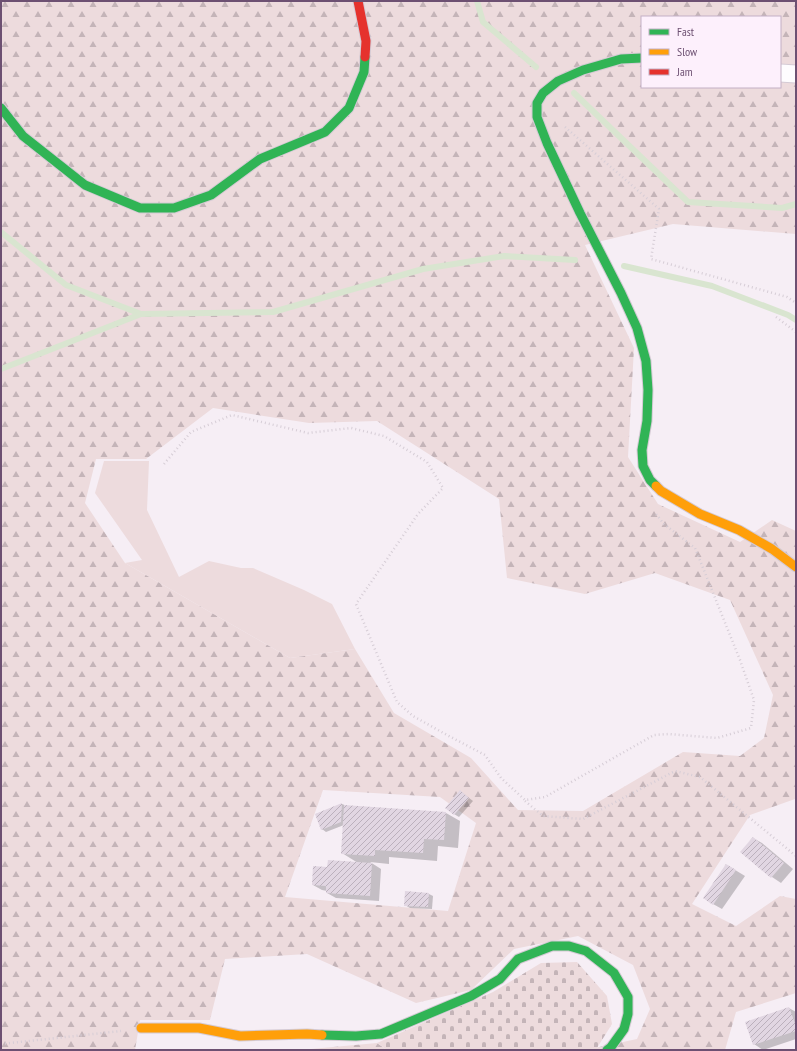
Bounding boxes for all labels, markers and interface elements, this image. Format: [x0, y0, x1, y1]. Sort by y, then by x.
legend [641, 16, 781, 88]
text: Fast [677, 24, 695, 39]
text: Slow [677, 44, 698, 59]
text: Jam [676, 64, 693, 79]

